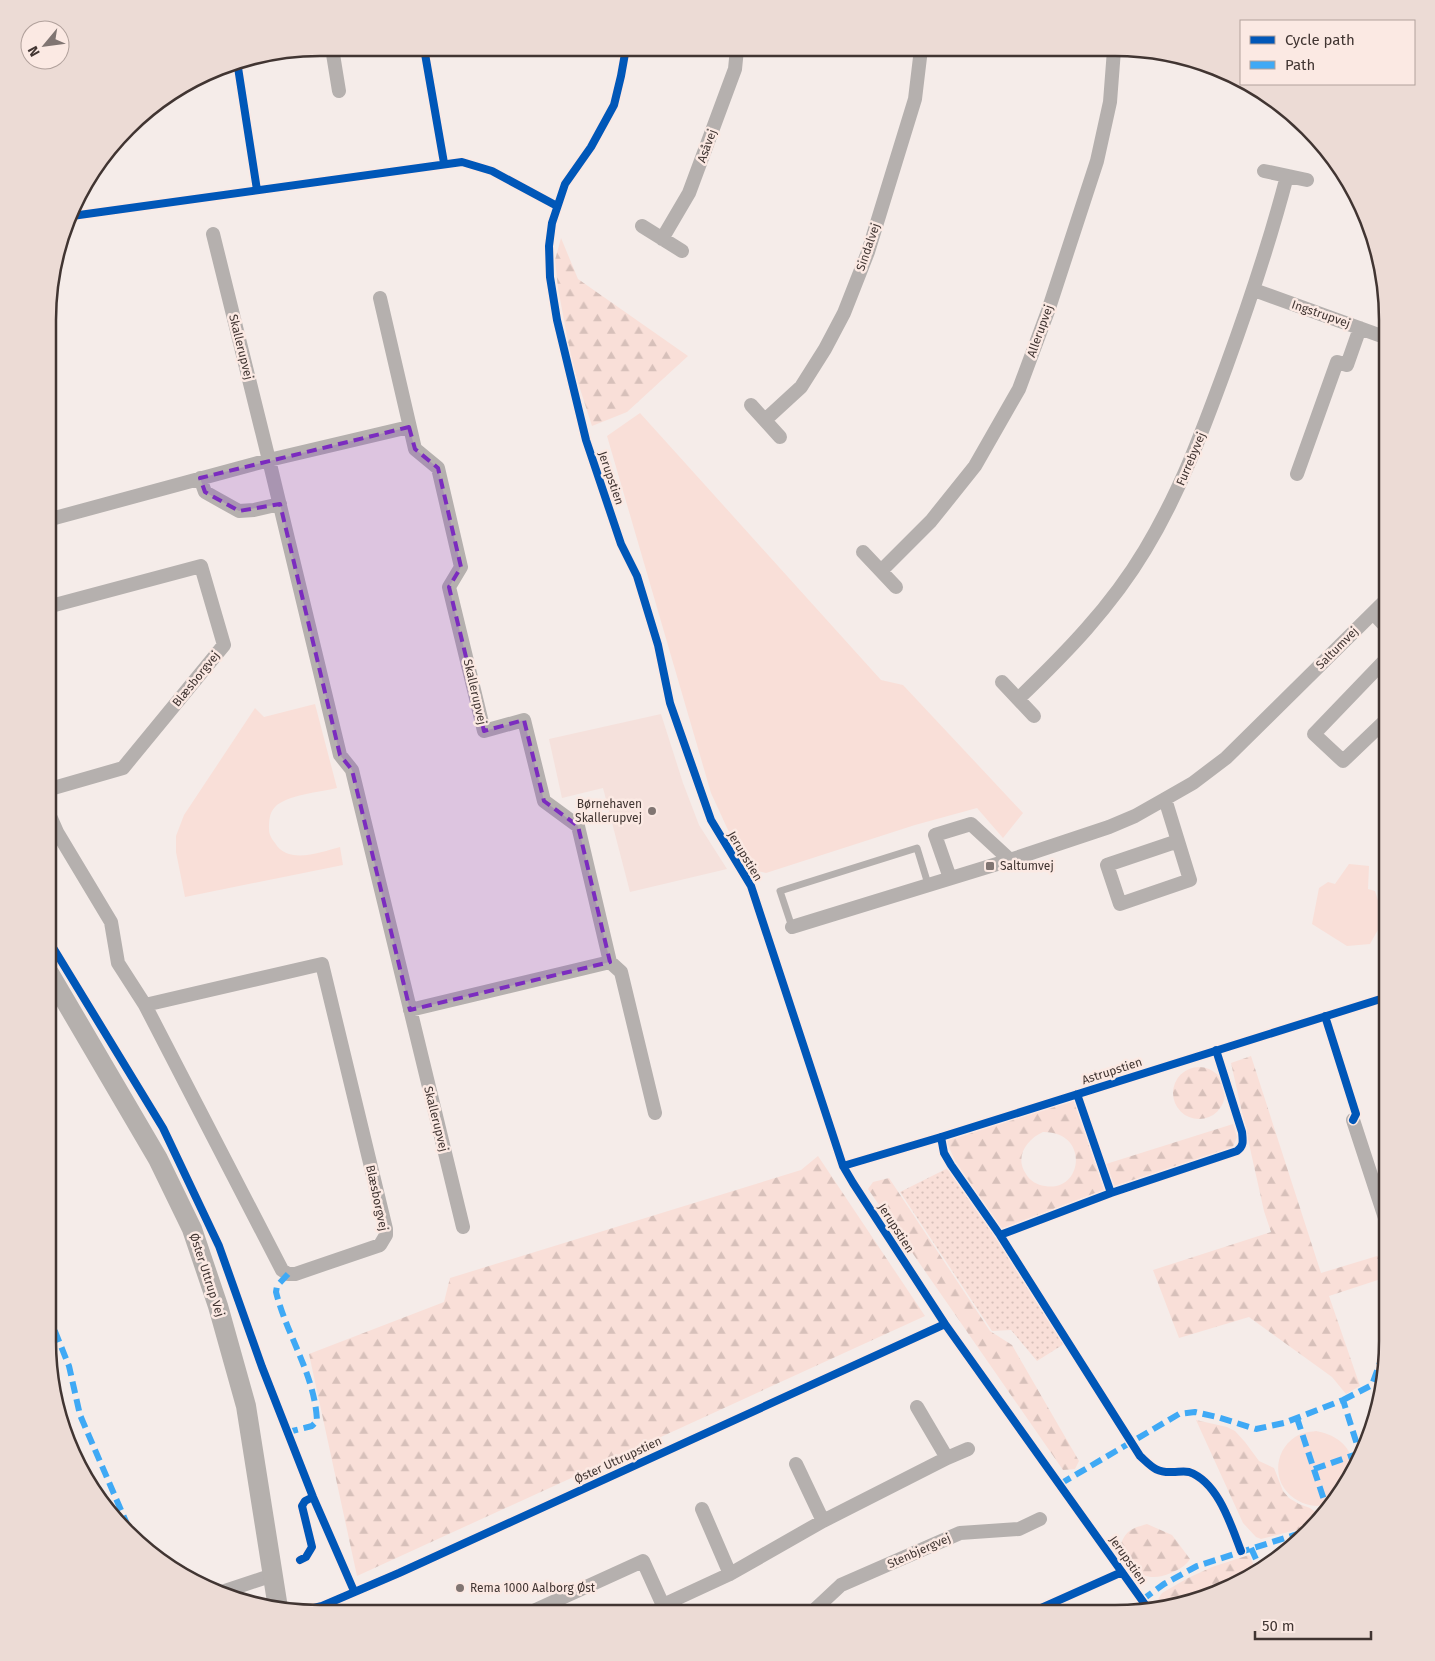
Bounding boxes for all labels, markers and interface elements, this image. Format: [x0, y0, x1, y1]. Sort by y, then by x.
north arrow [20, 20, 70, 70]
legend [1240, 20, 1415, 85]
text: Cycle path [1285, 31, 1355, 49]
text: N [24, 43, 44, 59]
text: Path [1285, 56, 1315, 74]
street label: Asåvej [695, 127, 719, 165]
street label: Sindalvej [853, 221, 883, 273]
street label: Ingstrupvej [1290, 297, 1352, 331]
street label: Allerupvej [1024, 303, 1056, 359]
street label: Skallerupvej [226, 313, 256, 381]
street label: Furrebyvej [1173, 430, 1209, 488]
street label: Jerupstien [595, 449, 627, 507]
street label: Saltumvej [1313, 624, 1361, 672]
street label: Blæsborgvej [169, 649, 223, 709]
street label: Skallerupvej [461, 658, 489, 726]
place label: Børnehaven Skallerupvej [575, 797, 642, 825]
marker: Børnehaven Skallerupvej [646, 805, 658, 817]
street label: Jerupstien [725, 828, 765, 884]
place label: Saltumvej [1000, 859, 1054, 873]
marker: Saltumvej [984, 860, 996, 872]
street label: Astrupstien [1080, 1055, 1144, 1087]
street label: Skallerupvej [421, 1085, 451, 1153]
street label: Blæsborgvej [363, 1164, 391, 1232]
street label: Jerupstien [875, 1201, 917, 1255]
street label: Øster Uttrup Vej [187, 1231, 227, 1319]
street label: Øster Uttrupstien [572, 1434, 664, 1486]
street label: Stenbjergvej [885, 1531, 953, 1571]
street label: Jerupstien [1106, 1533, 1150, 1587]
place label: Rema 1000 Aalborg Øst [470, 1581, 596, 1595]
marker: Rema 1000 Aalborg Øst [454, 1582, 466, 1594]
scale bar [1255, 1608, 1371, 1640]
text: 50 m [1262, 1617, 1295, 1635]

